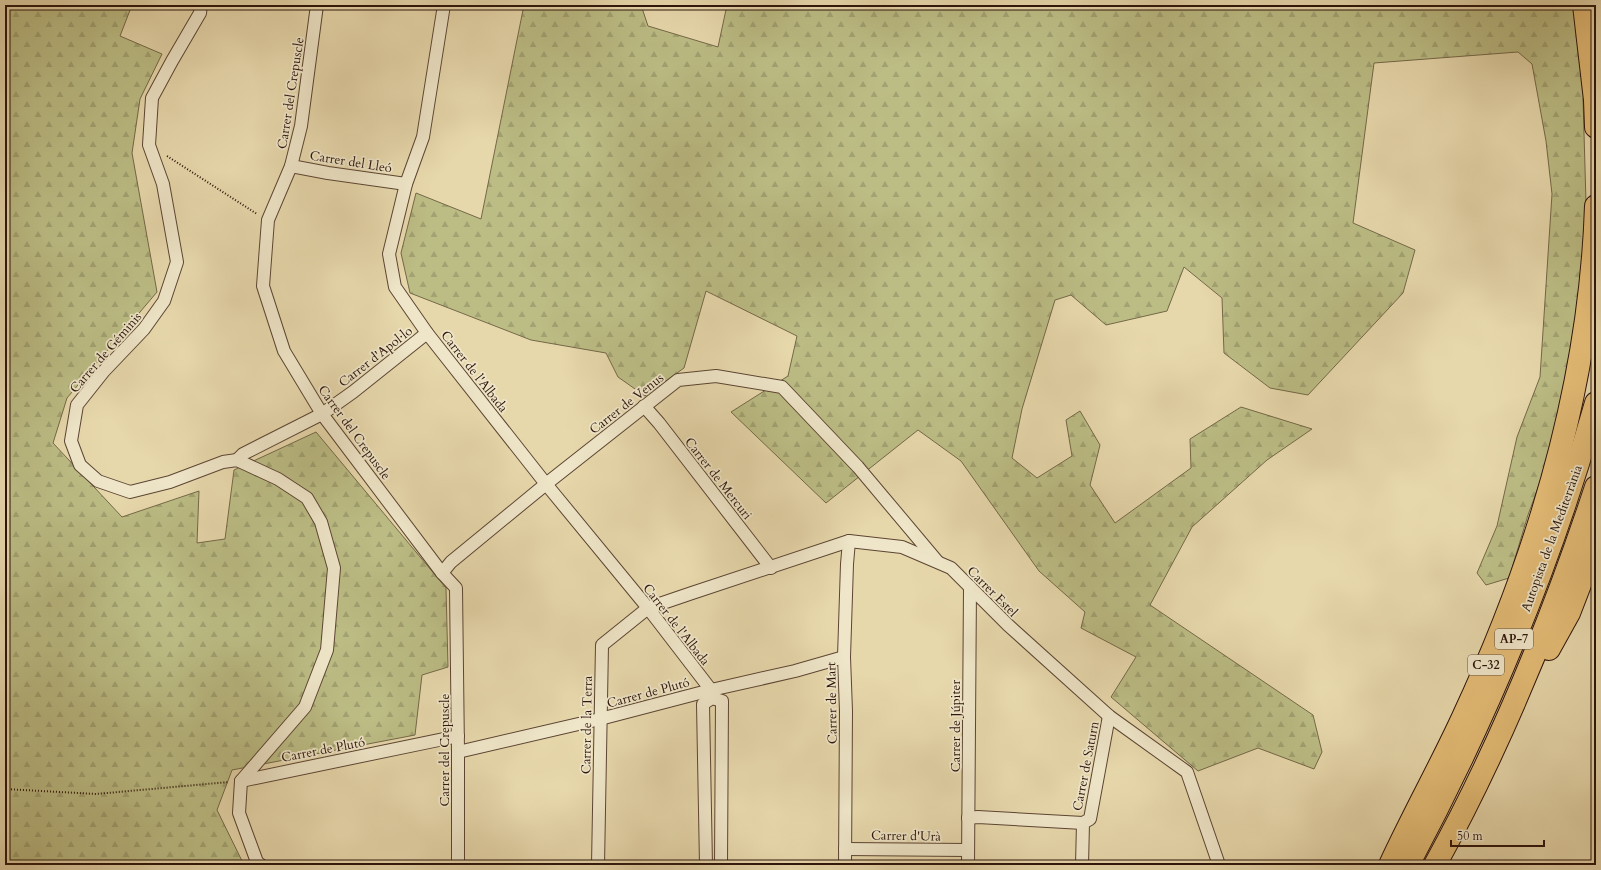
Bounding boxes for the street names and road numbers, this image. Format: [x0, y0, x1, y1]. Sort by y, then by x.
street label: Carrer del Crepuscle [273, 36, 309, 150]
street label: Carrer del Lleó [308, 147, 393, 177]
street label: Carrer de Géminis [66, 308, 146, 397]
street label: Carrer d'Apol·lo [335, 322, 416, 391]
street label: Carrer de l'Albada [437, 327, 512, 417]
street label: Carrer de Venus [586, 369, 668, 439]
street label: Carrer del Crepuscle [314, 382, 395, 484]
street label: Carrer de Mercuri [680, 434, 756, 524]
street label: Autopista de la Mediterrània [1517, 462, 1587, 614]
street label: Carrer Estel [963, 562, 1022, 621]
street label: Carrer de l'Albada [639, 580, 714, 670]
road number: AP-7 [1495, 629, 1533, 649]
road number: C-32 [1468, 655, 1504, 675]
street label: Carrer de Mart [822, 662, 842, 744]
street label: Carrer de Plutó [605, 673, 692, 713]
street label: Carrer de la Terra [577, 675, 597, 774]
street label: Carrer de Júpiter [947, 680, 965, 772]
street label: Carrer del Crepuscle [436, 693, 454, 806]
street label: Carrer de Saturn [1068, 719, 1104, 813]
street label: Carrer de Plutó [280, 733, 367, 767]
street label: Carrer d'Urà [871, 826, 942, 846]

